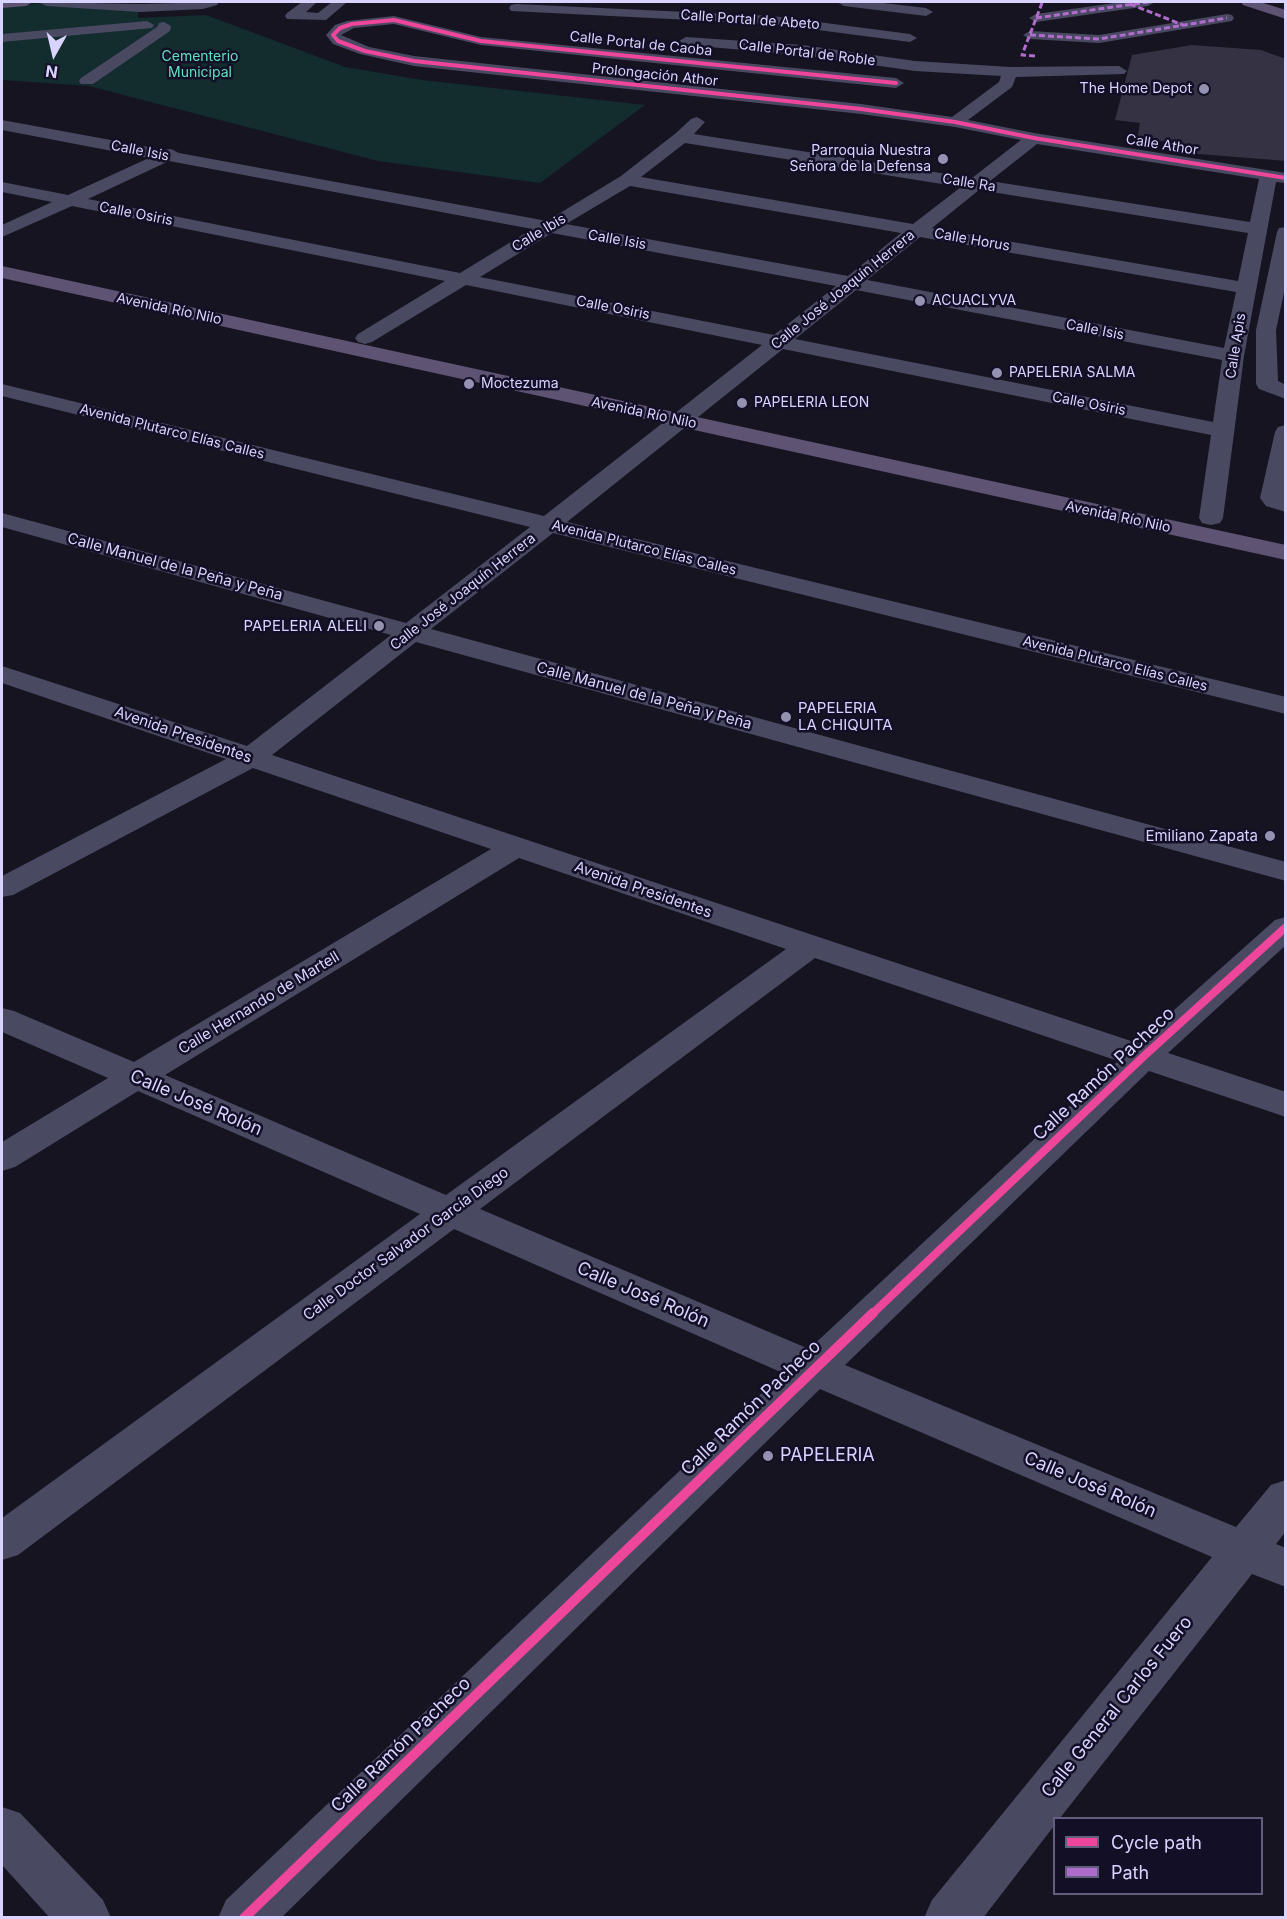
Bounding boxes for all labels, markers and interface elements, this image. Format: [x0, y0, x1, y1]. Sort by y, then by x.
street label: Calle Portal de Abeto [680, 7, 820, 33]
north arrow [24, 24, 84, 84]
street label: Calle Portal de Caoba [569, 28, 713, 60]
street label: Calle Portal de Roble [738, 36, 876, 70]
park label: Cementerio Municipal [162, 49, 238, 82]
street label: Prolongación Athor [591, 60, 719, 90]
text: N [44, 61, 59, 83]
place label: The Home Depot [1080, 81, 1192, 97]
marker: The Home Depot [1197, 82, 1211, 96]
street label: Calle Athor [1125, 131, 1199, 159]
street label: Calle Isis [109, 137, 171, 165]
place label: Parroquia Nuestra Señora de la Defensa [790, 143, 931, 176]
marker: Parroquia Nuestra Señora de la Defensa [936, 152, 950, 166]
street label: Calle Ra [941, 170, 997, 196]
street label: Calle Osiris [98, 199, 174, 229]
street label: Calle Ibis [509, 210, 569, 256]
street label: Calle Horus [933, 225, 1011, 255]
street label: Calle Isis [587, 227, 647, 253]
street label: Calle José Joaquín Herrera [768, 227, 918, 353]
street label: Avenida Río Nilo [115, 290, 223, 328]
street label: Calle Osiris [575, 293, 651, 323]
place label: ACUACLYVA [932, 293, 1016, 309]
marker: ACUACLYVA [913, 294, 927, 308]
street label: Calle Apis [1223, 312, 1249, 380]
street label: Calle Isis [1064, 316, 1126, 344]
place label: PAPELERIA SALMA [1009, 365, 1135, 381]
marker: PAPELERIA SALMA [990, 366, 1004, 380]
place label: Moctezuma [481, 376, 559, 392]
marker: Moctezuma [462, 377, 476, 391]
street label: Calle Osiris [1051, 389, 1127, 419]
street label: Avenida Río Nilo [590, 394, 698, 432]
place label: PAPELERIA LEON [754, 395, 869, 411]
marker: PAPELERIA LEON [735, 396, 749, 410]
street label: Avenida Plutarco Elías Calles [78, 401, 266, 463]
street label: Avenida Río Nilo [1064, 498, 1172, 536]
street label: Avenida Plutarco Elías Calles [550, 517, 738, 579]
street label: Calle Manuel de la Peña y Peña [65, 530, 285, 604]
street label: Calle José Joaquín Herrera [387, 530, 539, 654]
place label: PAPELERIA ALELI [243, 617, 367, 635]
marker: PAPELERIA ALELI [372, 619, 386, 633]
street label: Avenida Plutarco Elías Calles [1021, 633, 1209, 695]
street label: Calle Manuel de la Peña y Peña [534, 659, 754, 733]
place label: PAPELERIA LA CHIQUITA [798, 699, 893, 734]
street label: Avenida Presidentes [112, 703, 254, 767]
marker: PAPELERIA LA CHIQUITA [779, 710, 793, 724]
place label: Emiliano Zapata [1145, 827, 1258, 845]
marker: Emiliano Zapata [1263, 829, 1277, 843]
street label: Avenida Presidentes [572, 858, 714, 922]
street label: Calle Hernando de Martell [175, 948, 343, 1058]
street label: Calle Ramón Pacheco [1029, 1003, 1179, 1145]
street label: Calle José Rolón [127, 1065, 265, 1141]
street label: Calle Doctor Salvador García Diego [300, 1163, 512, 1325]
street label: Calle José Rolón [574, 1257, 712, 1333]
street label: Calle Ramón Pacheco [677, 1336, 825, 1480]
place label: PAPELERIA [780, 1445, 875, 1467]
street label: Calle José Rolón [1021, 1447, 1159, 1523]
marker: PAPELERIA [761, 1449, 775, 1463]
street label: Calle General Carlos Fuero [1037, 1612, 1197, 1802]
street label: Calle Ramón Pacheco [327, 1673, 475, 1817]
legend [1053, 1817, 1263, 1895]
text: Cycle path [1111, 1832, 1202, 1853]
text: Path [1111, 1862, 1149, 1883]

